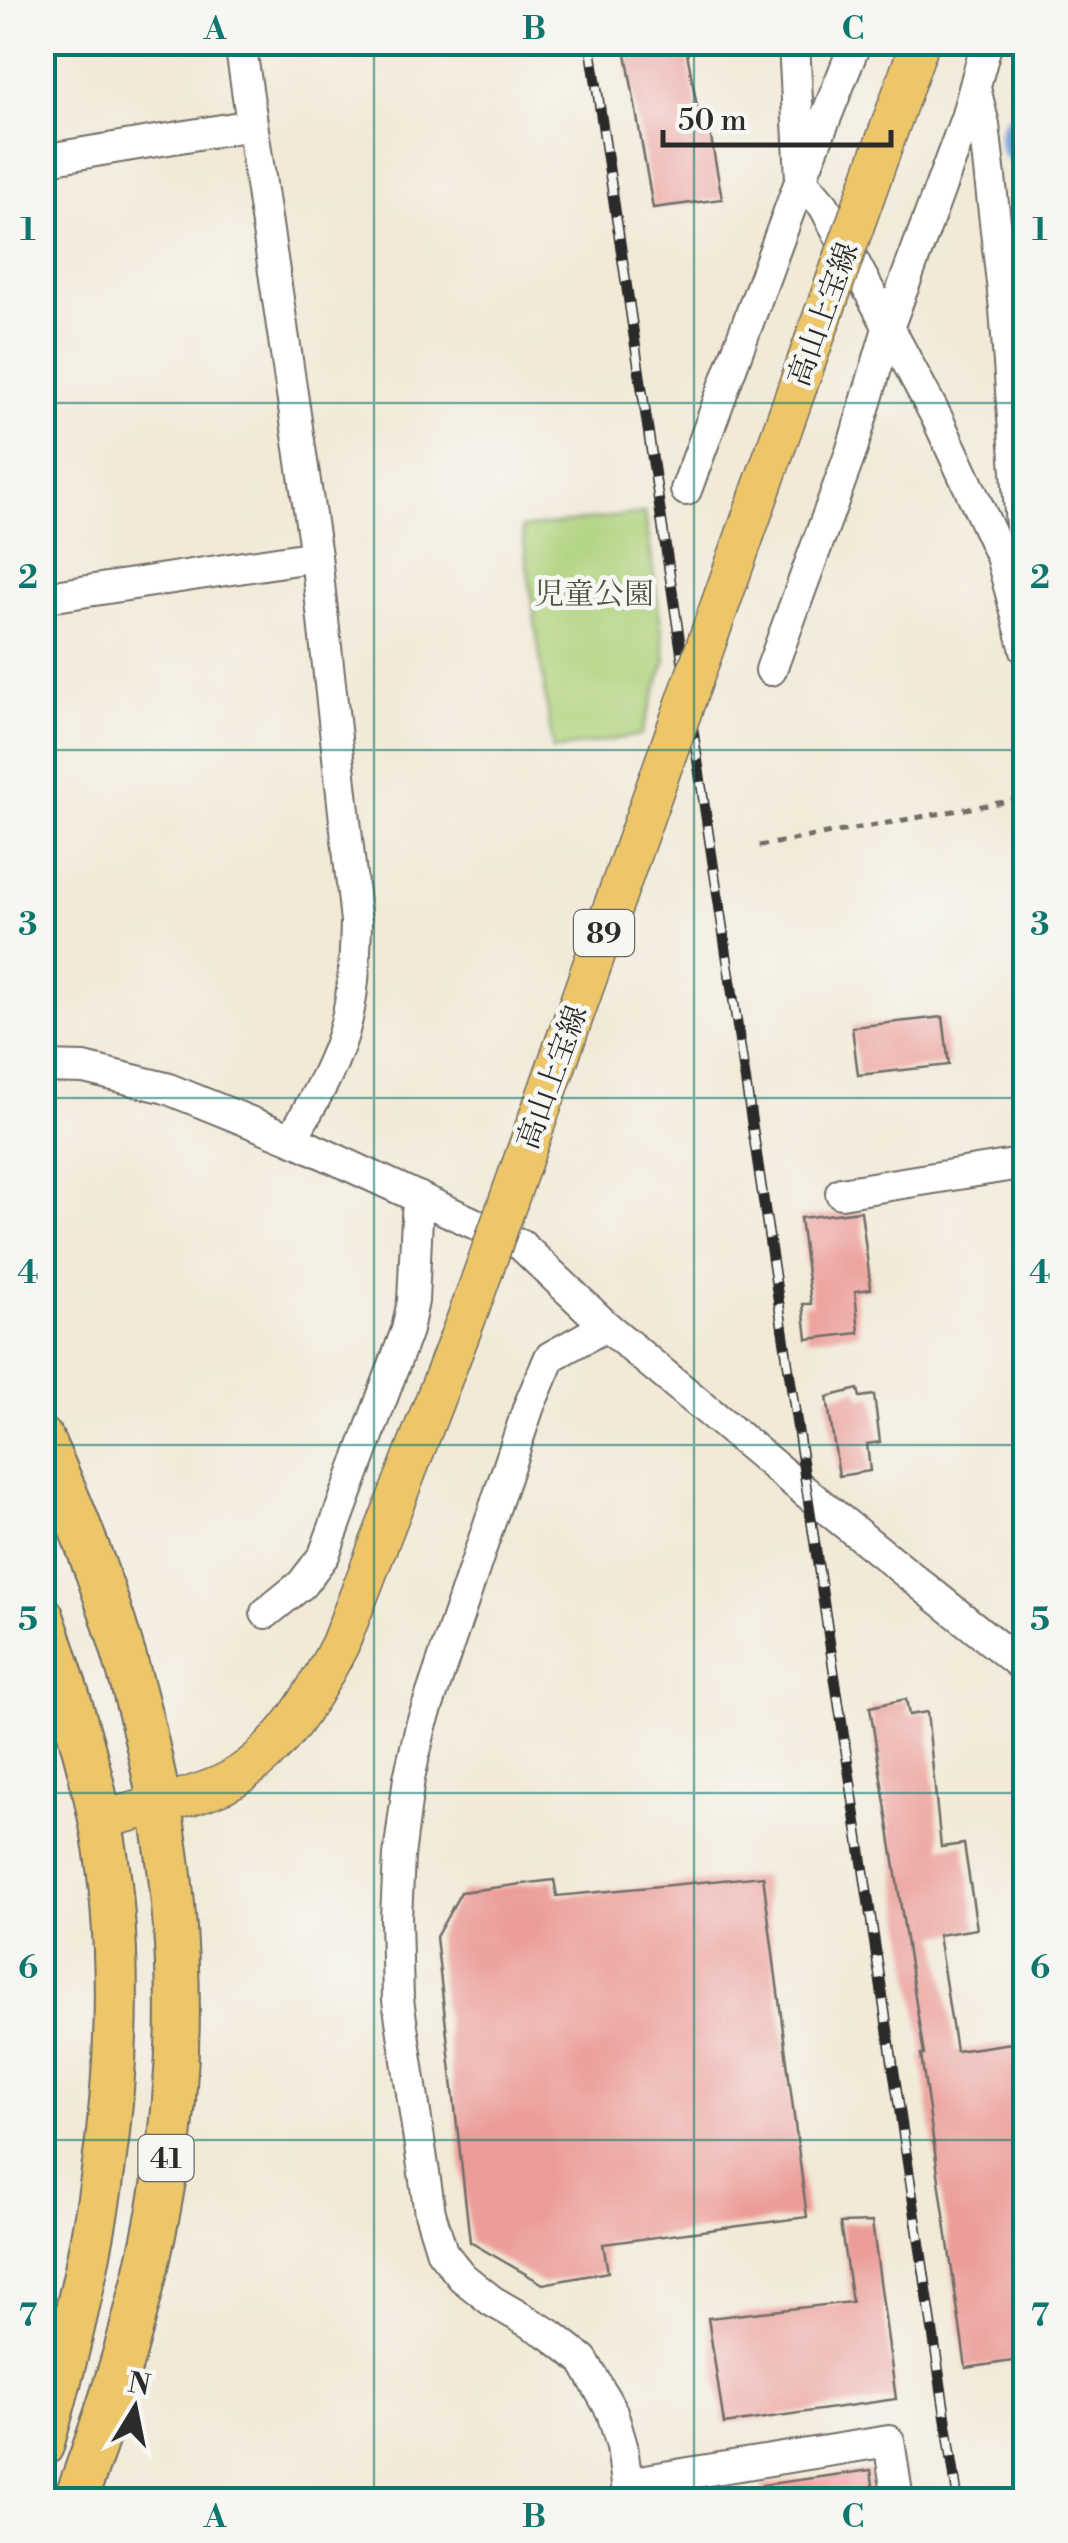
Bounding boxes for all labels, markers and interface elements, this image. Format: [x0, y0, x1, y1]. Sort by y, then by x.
text: A [203, 9, 228, 49]
text: B [522, 9, 546, 49]
text: C [842, 9, 864, 49]
scale bar [663, 85, 890, 147]
text: 50 m [678, 102, 747, 140]
text: 1 [20, 210, 36, 250]
text: 1 [1032, 210, 1048, 250]
street label: 高山上宝線 [780, 237, 867, 391]
text: 2 [18, 558, 38, 598]
text: 2 [1030, 558, 1050, 598]
park label: 児童公園 [534, 576, 654, 614]
text: 3 [18, 905, 38, 945]
text: 3 [1030, 905, 1050, 945]
road number: 89 [574, 910, 634, 956]
street label: 高山上宝線 [509, 1000, 596, 1154]
text: 4 [17, 1253, 39, 1293]
text: 4 [1029, 1253, 1051, 1293]
text: 5 [18, 1600, 38, 1640]
text: 5 [1030, 1600, 1050, 1640]
text: 6 [18, 1948, 38, 1988]
text: 6 [1030, 1948, 1050, 1988]
road number: 41 [138, 2135, 194, 2181]
text: 7 [19, 2296, 38, 2336]
text: 7 [1031, 2296, 1050, 2336]
north arrow [85, 2358, 185, 2458]
text: N [125, 2366, 153, 2404]
text: A [203, 2497, 228, 2537]
text: B [522, 2497, 546, 2537]
text: C [842, 2497, 864, 2537]

